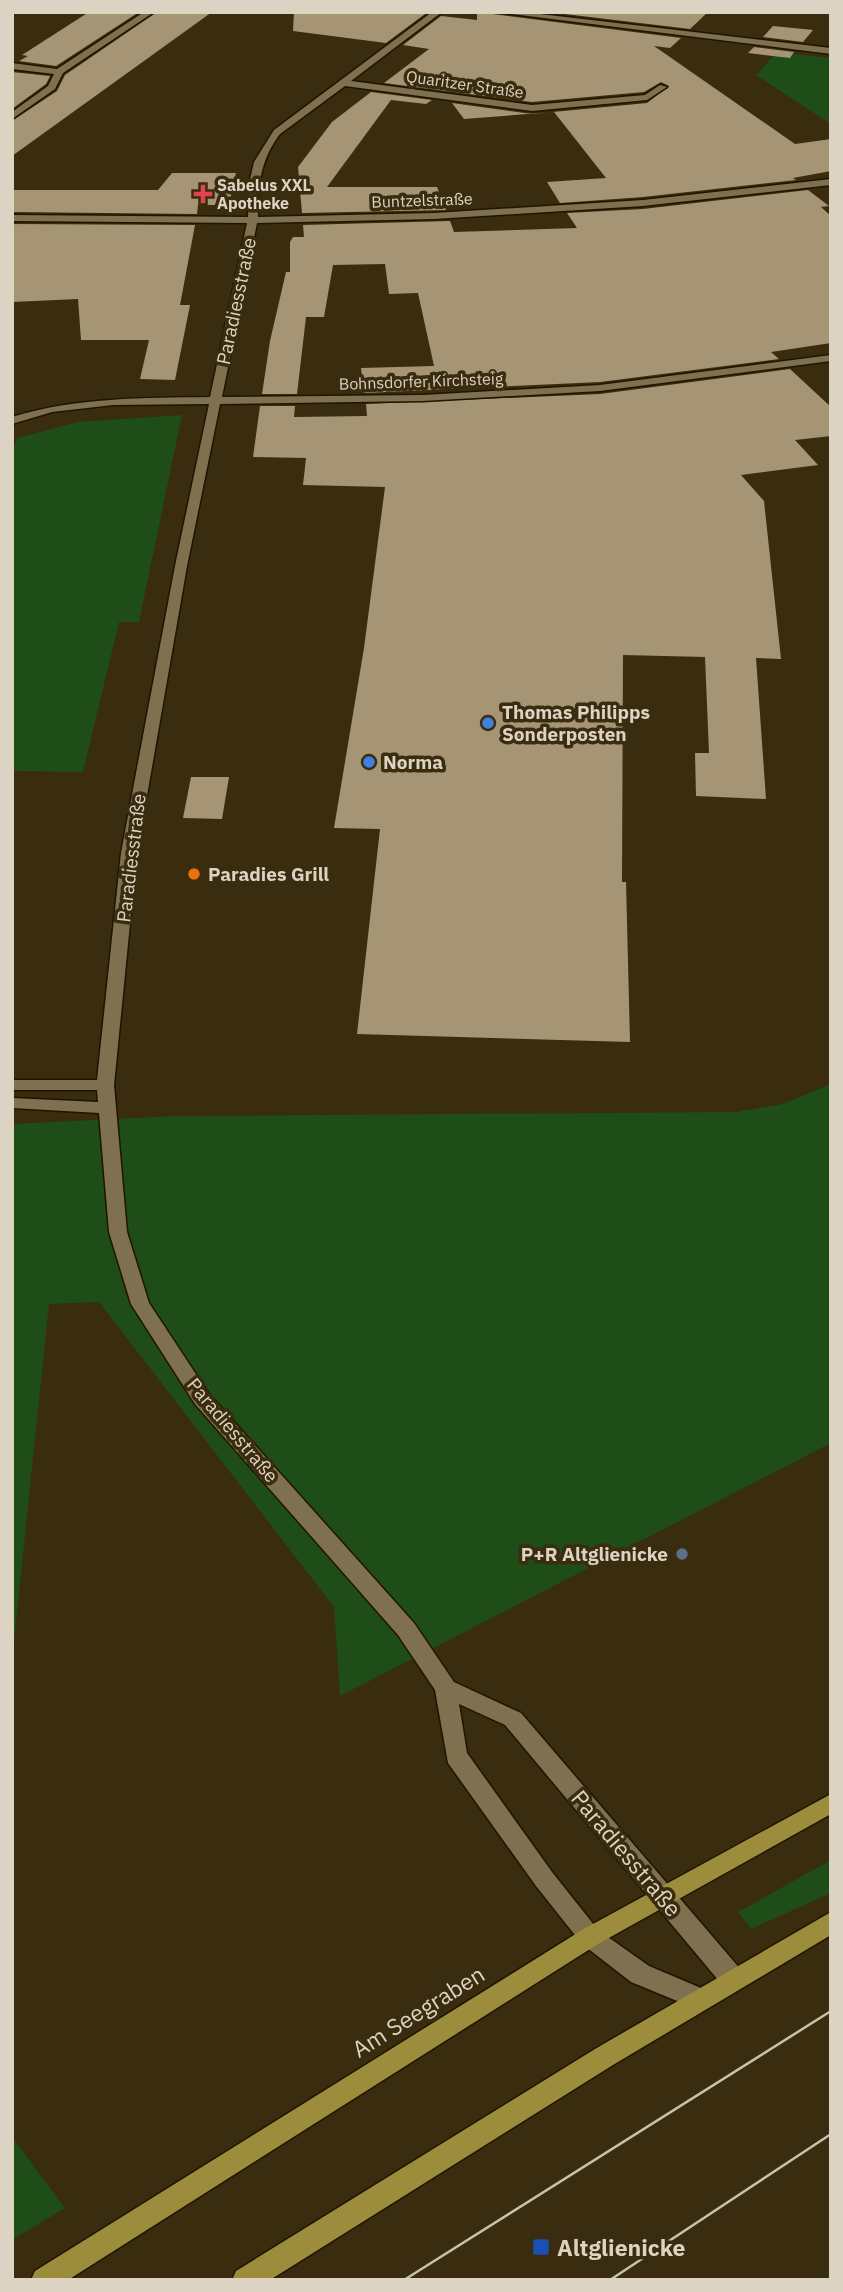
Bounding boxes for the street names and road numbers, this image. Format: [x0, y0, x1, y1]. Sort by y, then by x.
street label: Quaritzer Straße [405, 66, 525, 102]
street label: Buntzelstraße [371, 188, 473, 212]
street label: Paradiesstraße [211, 235, 261, 367]
street label: Bohnsdorfer Kirchsteig [338, 368, 504, 394]
street label: Paradiesstraße [111, 792, 151, 924]
street label: Paradiesstraße [182, 1373, 284, 1487]
street label: Paradiesstraße [565, 1783, 689, 1923]
street label: Am Seegraben [346, 1958, 490, 2064]

